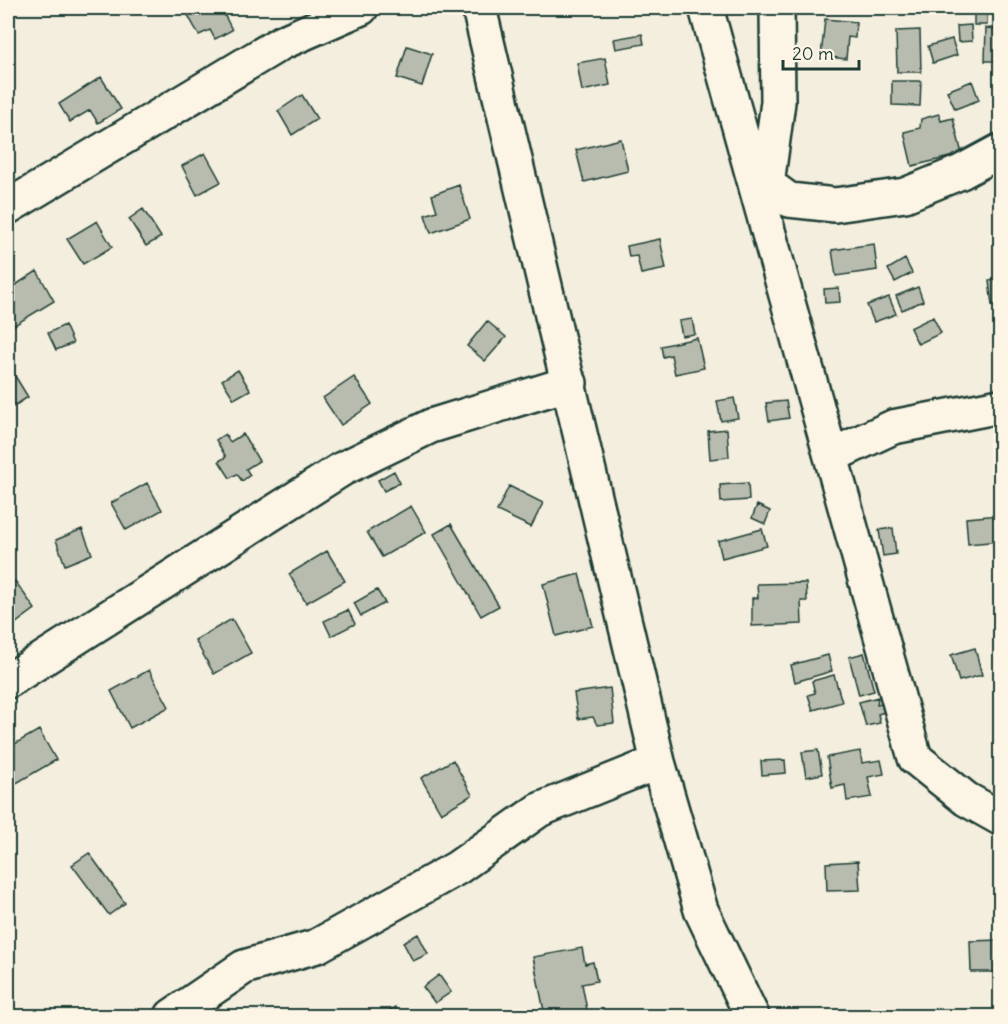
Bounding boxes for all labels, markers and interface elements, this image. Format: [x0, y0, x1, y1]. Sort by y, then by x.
scale bar [783, 33, 860, 71]
text: 20 m [792, 42, 834, 65]

